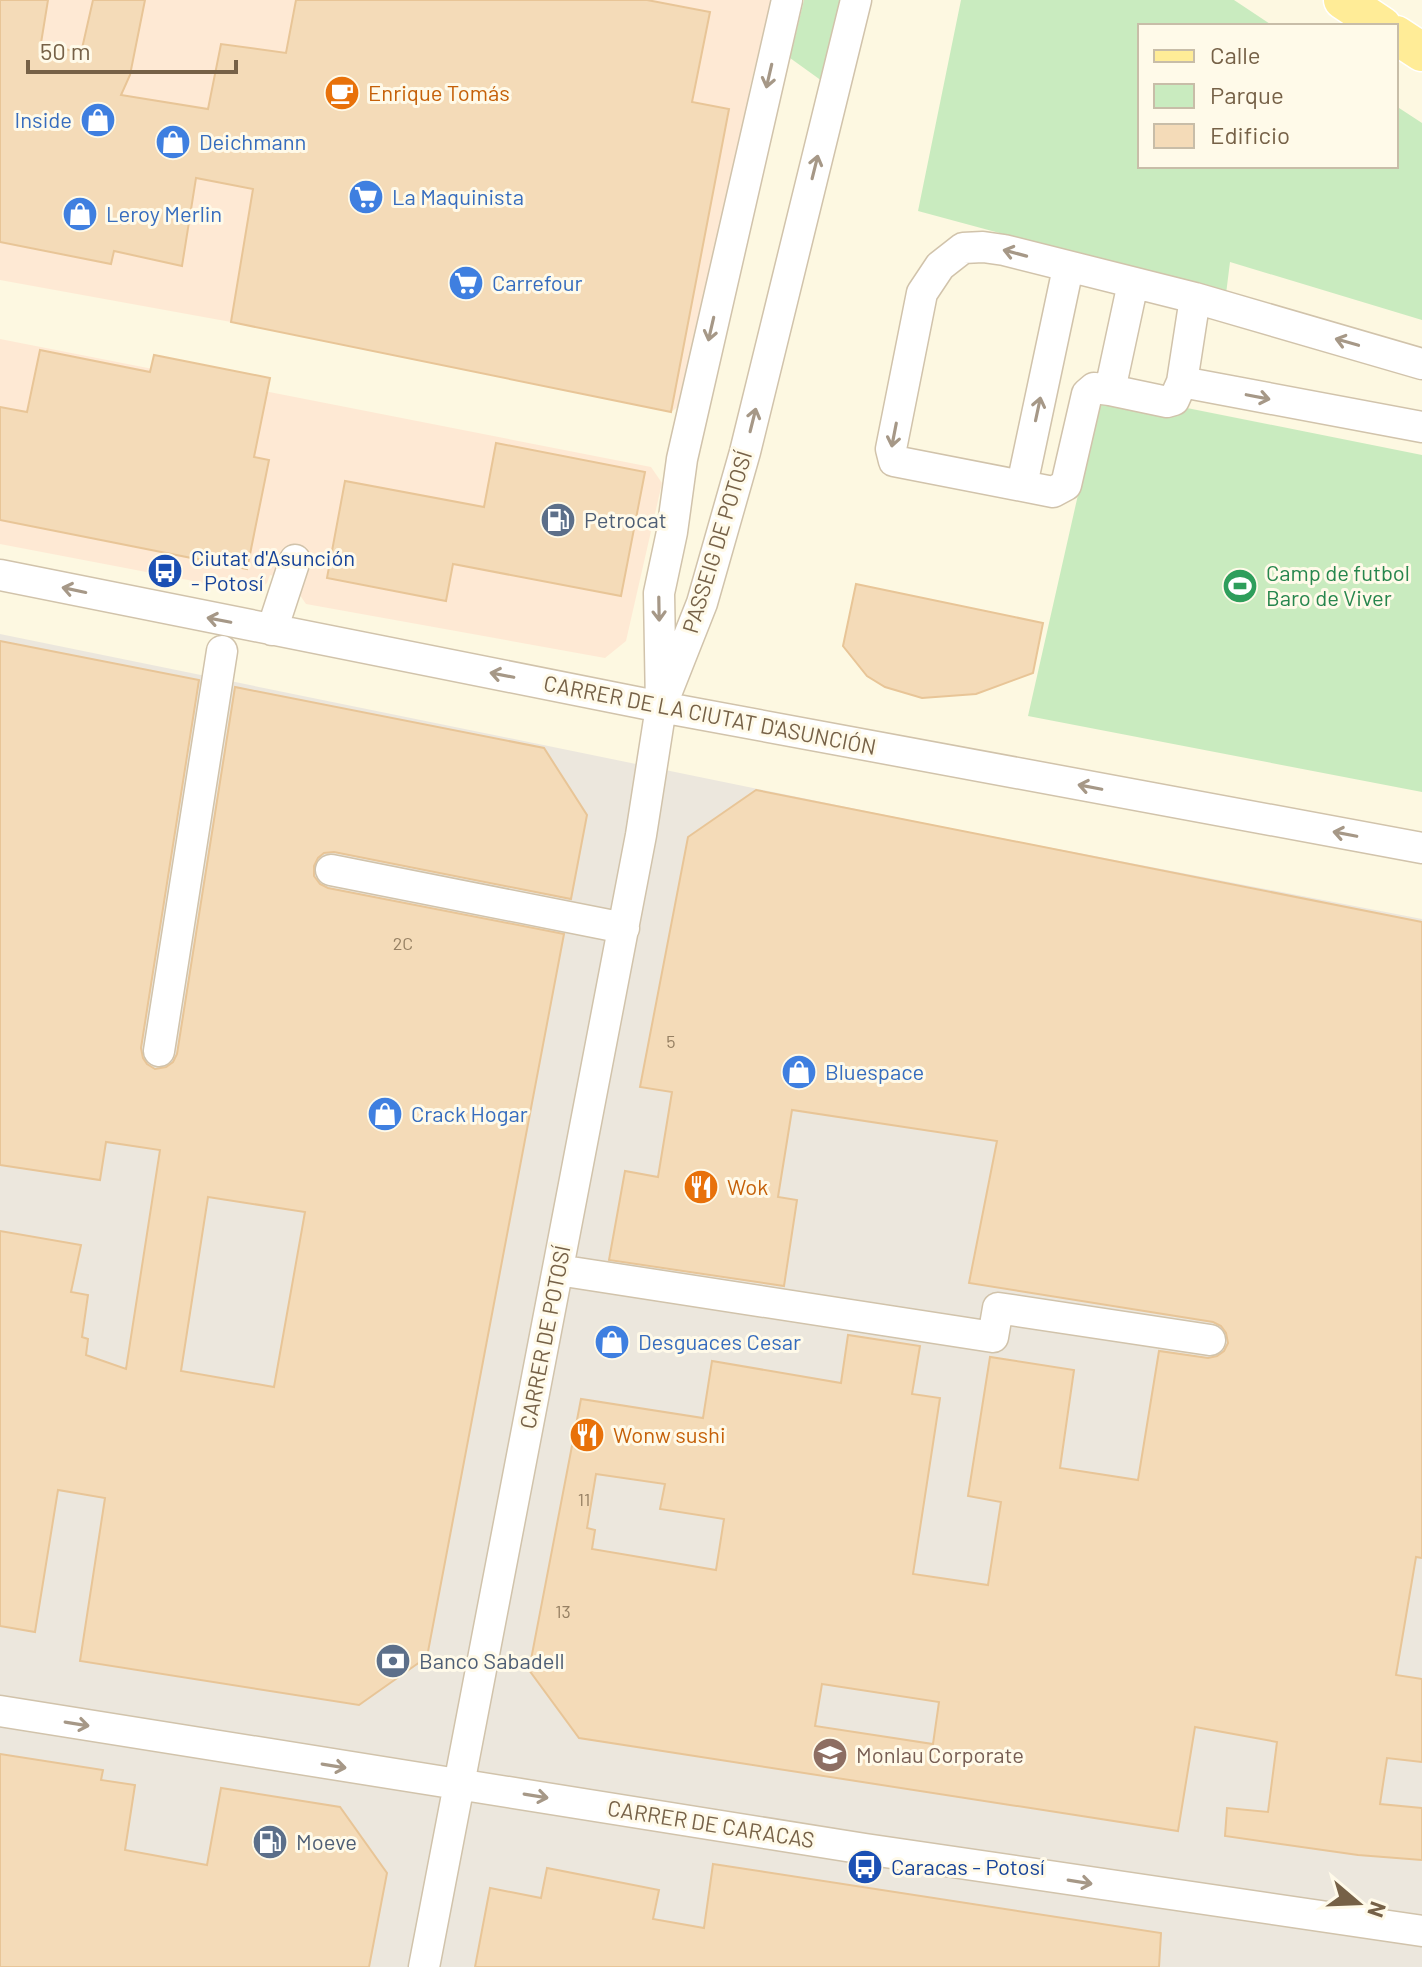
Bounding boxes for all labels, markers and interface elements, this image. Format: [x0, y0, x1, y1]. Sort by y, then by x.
scale bar [28, 24, 236, 74]
legend [1138, 24, 1398, 168]
text: 50 m [40, 36, 91, 65]
text: Calle [1210, 40, 1261, 69]
one-way arrow [761, 63, 776, 88]
cafe icon: Enrique Tomás [323, 74, 361, 112]
place label: Enrique Tomás [368, 79, 510, 105]
text: Parque [1210, 80, 1284, 109]
shop icon: Inside [79, 101, 117, 139]
place label: Inside [15, 106, 72, 132]
text: Edificio [1210, 120, 1290, 149]
shop icon: Deichmann [154, 123, 192, 161]
place label: Deichmann [199, 128, 306, 154]
one-way arrow [808, 155, 823, 181]
supermarket icon: La Maquinista [347, 178, 385, 216]
place label: La Maquinista [392, 183, 524, 209]
shop icon: Leroy Merlin [61, 195, 99, 233]
place label: Leroy Merlin [106, 200, 222, 226]
one-way arrow [1002, 245, 1028, 260]
supermarket icon: Carrefour [447, 264, 485, 302]
place label: Carrefour [492, 269, 583, 295]
one-way arrow [703, 316, 718, 342]
one-way arrow [1335, 334, 1361, 349]
one-way arrow [1245, 390, 1270, 405]
one-way arrow [1031, 397, 1046, 422]
one-way arrow [746, 407, 761, 433]
one-way arrow [885, 422, 900, 448]
street label: PASSEIG DE POTOSÍ [676, 447, 756, 636]
fuel station icon: Petrocat [539, 501, 577, 539]
place label: Petrocat [584, 506, 667, 532]
place label: Ciutat d'Asunción - Potosí [191, 544, 355, 595]
bus stop icon: Ciutat d'Asunción - Potosí [146, 552, 184, 590]
place label: Camp de futbol Baro de Viver [1266, 559, 1410, 610]
sports icon: Camp de futbol Baro de Viver [1221, 567, 1259, 605]
one-way arrow [62, 582, 87, 597]
one-way arrow [651, 595, 667, 622]
one-way arrow [207, 611, 233, 626]
one-way arrow [490, 667, 515, 682]
street label: CARRER DE LA CIUTAT D'ASUNCIÓN [542, 669, 879, 759]
one-way arrow [1077, 778, 1103, 793]
one-way arrow [1333, 826, 1359, 841]
house number: 2C [393, 932, 413, 954]
house number: 5 [666, 1030, 676, 1052]
shop icon: Bluespace [780, 1053, 818, 1091]
place label: Bluespace [825, 1058, 924, 1084]
shop icon: Crack Hogar [366, 1095, 404, 1133]
place label: Crack Hogar [411, 1100, 528, 1126]
restaurant icon: Wok [682, 1168, 720, 1206]
place label: Wok [727, 1173, 768, 1199]
street label: CARRER DE POTOSÍ [513, 1243, 575, 1431]
shop icon: Desguaces Cesar [593, 1323, 631, 1361]
place label: Desguaces Cesar [638, 1328, 801, 1354]
restaurant icon: Wonw sushi [568, 1416, 606, 1454]
place label: Wonw sushi [613, 1421, 726, 1447]
house number: 11 [578, 1488, 590, 1510]
house number: 13 [555, 1600, 571, 1622]
bank icon: Banco Sabadell [374, 1642, 412, 1680]
place label: Banco Sabadell [419, 1647, 565, 1673]
one-way arrow [64, 1717, 89, 1732]
school or university icon: Monlau Corporate [811, 1736, 849, 1774]
place label: Monlau Corporate [856, 1741, 1024, 1767]
one-way arrow [320, 1759, 346, 1774]
one-way arrow [523, 1789, 548, 1804]
street label: CARRER DE CARACAS [606, 1794, 816, 1852]
fuel station icon: Moeve [251, 1823, 289, 1861]
place label: Moeve [296, 1828, 357, 1854]
bus stop icon: Caracas - Potosí [846, 1848, 884, 1886]
place label: Caracas - Potosí [891, 1853, 1045, 1879]
north arrow [1318, 1863, 1398, 1943]
one-way arrow [1067, 1875, 1092, 1890]
text: N [1363, 1899, 1393, 1921]

